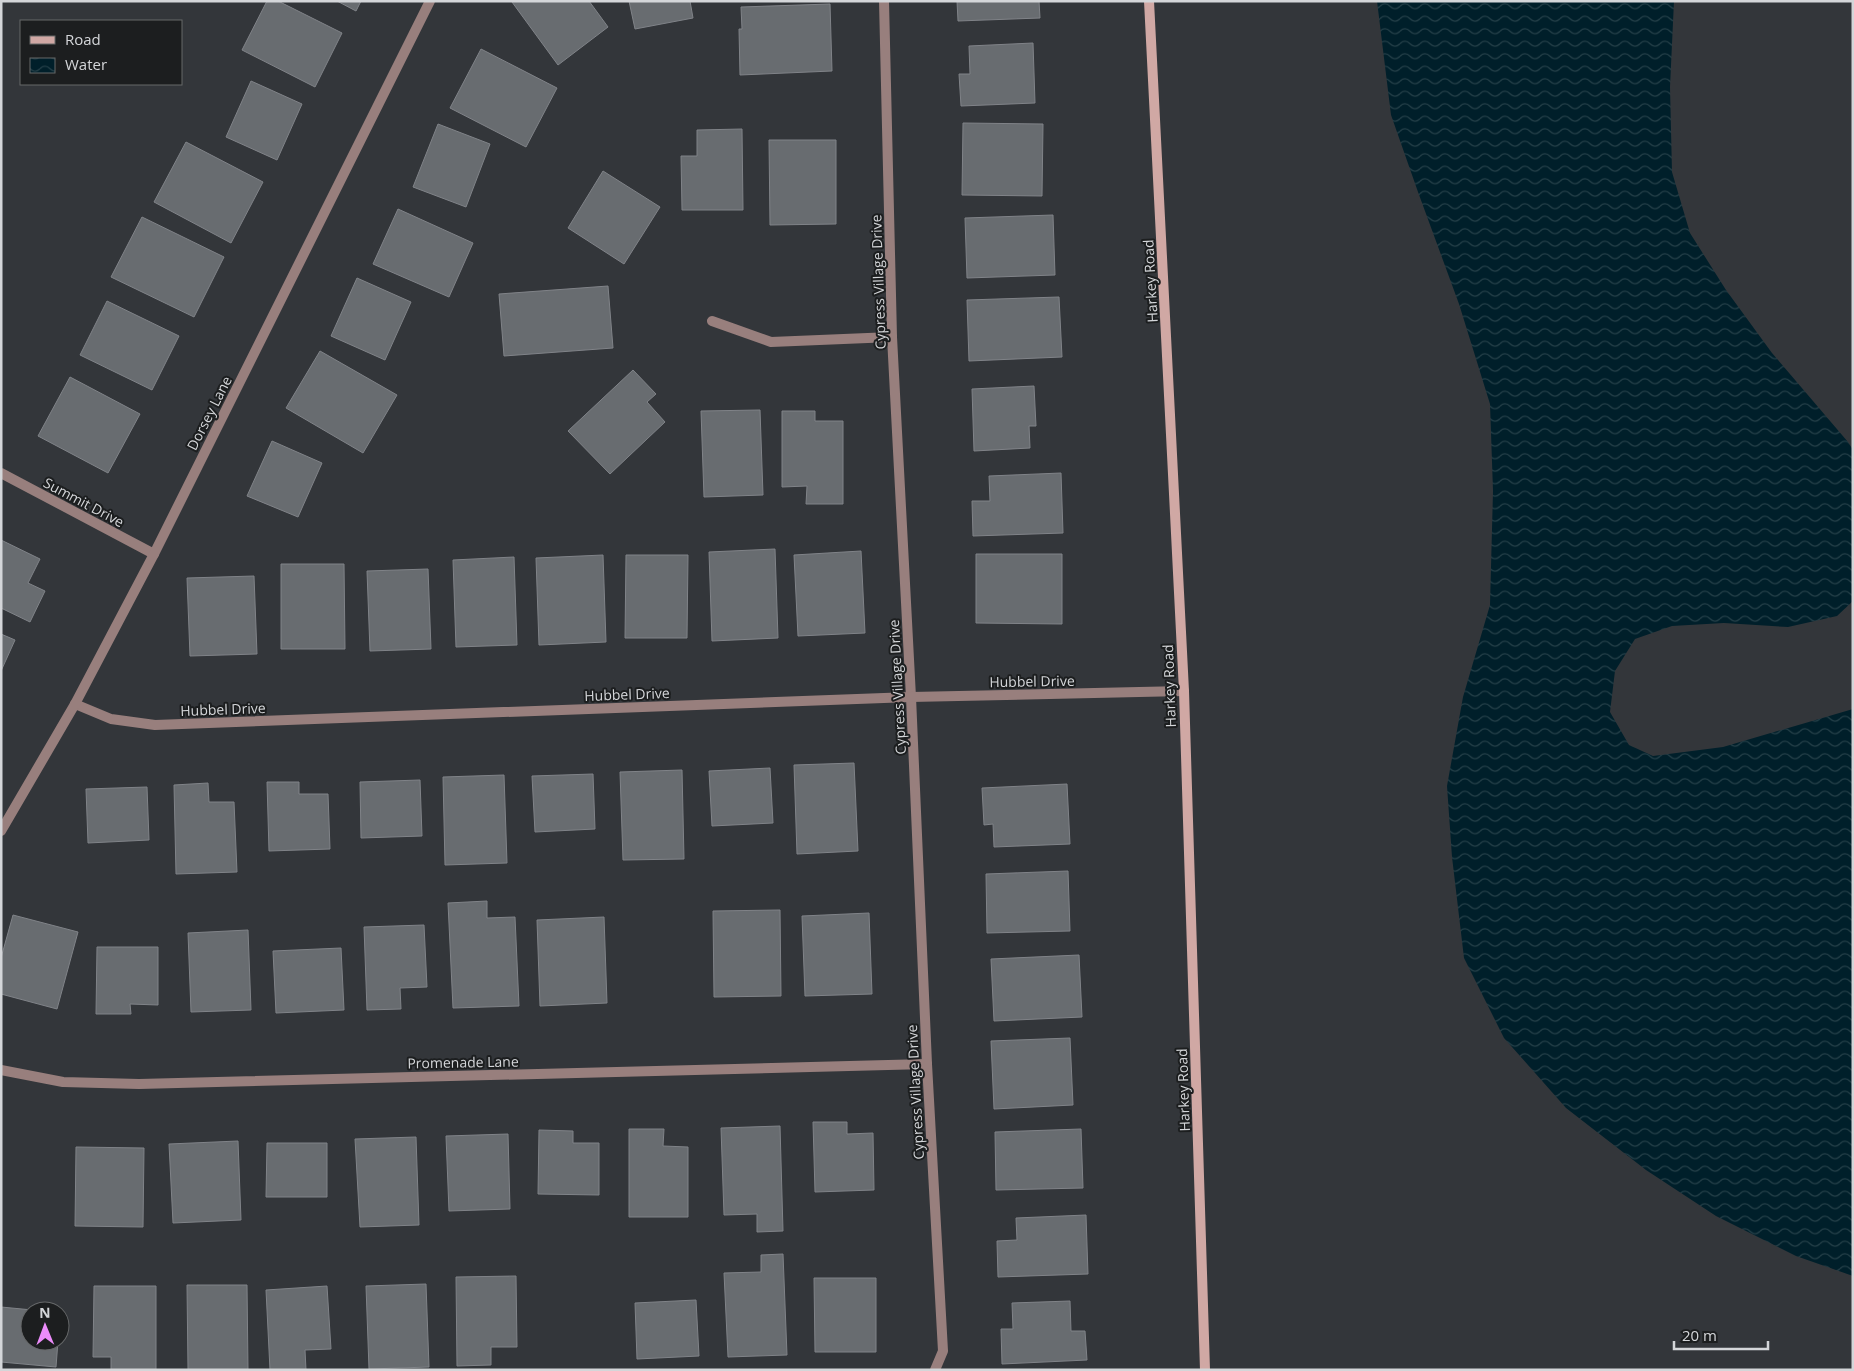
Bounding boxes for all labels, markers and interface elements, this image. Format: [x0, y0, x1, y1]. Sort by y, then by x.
legend [20, 20, 182, 85]
text: Road [65, 29, 101, 49]
text: Water [65, 54, 107, 74]
street label: Cypress Village Drive [866, 214, 890, 350]
street label: Harkey Road [1138, 239, 1162, 323]
street label: Dorsey Lane [182, 372, 236, 453]
street label: Summit Drive [40, 473, 128, 531]
street label: Cypress Village Drive [884, 619, 910, 755]
street label: Harkey Road [1158, 644, 1180, 728]
street label: Hubbel Drive [989, 671, 1075, 691]
street label: Hubbel Drive [584, 683, 670, 705]
street label: Hubbel Drive [180, 698, 266, 720]
street label: Cypress Village Drive [902, 1024, 928, 1160]
street label: Harkey Road [1172, 1048, 1194, 1132]
street label: Promenade Lane [407, 1052, 519, 1072]
north arrow [20, 1301, 70, 1351]
text: N [39, 1303, 51, 1322]
scale bar [1674, 1318, 1768, 1350]
text: 20 m [1682, 1325, 1717, 1345]

